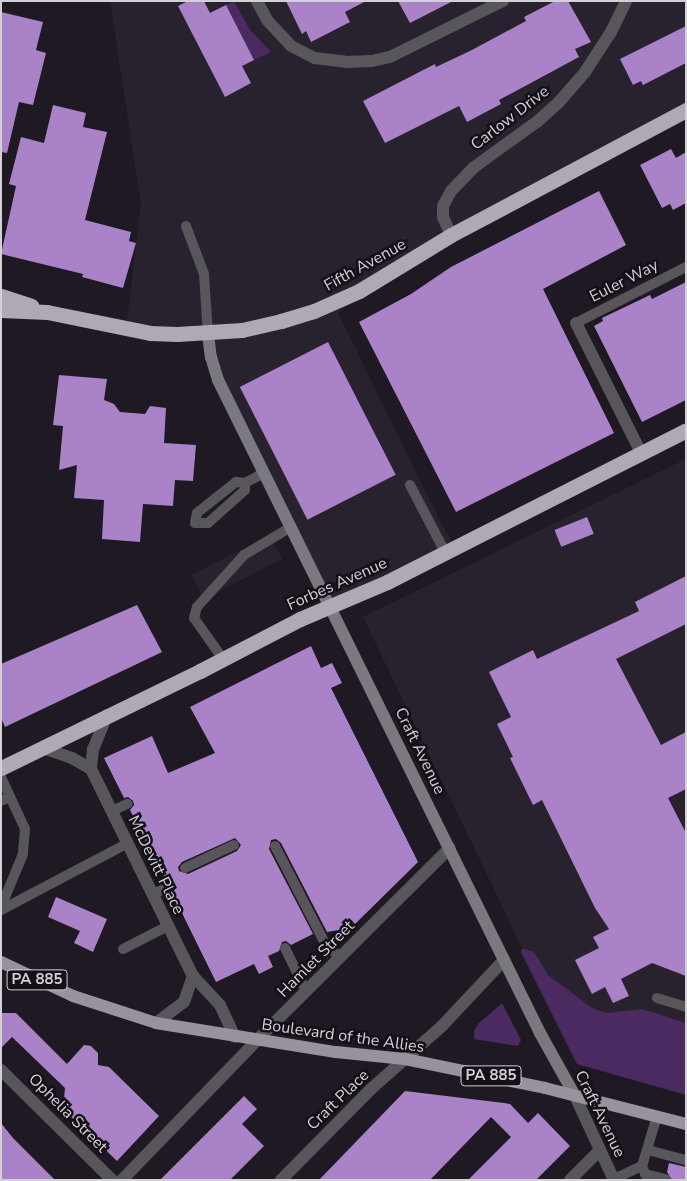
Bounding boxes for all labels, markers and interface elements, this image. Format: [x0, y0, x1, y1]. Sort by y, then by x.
street label: Carlow Drive [467, 82, 553, 154]
street label: Fifth Avenue [321, 235, 409, 295]
street label: Euler Way [586, 256, 662, 306]
street label: Forbes Avenue [284, 553, 390, 615]
street label: Craft Avenue [391, 705, 449, 797]
street label: McDevitt Place [124, 812, 188, 918]
street label: Hamlet Street [274, 917, 358, 1001]
road number: PA 885 [6, 968, 68, 992]
street label: Boulevard of the Allies [260, 1015, 426, 1057]
road number: PA 885 [460, 1064, 522, 1088]
street label: Craft Place [303, 1066, 373, 1134]
street label: Craft Avenue [571, 1068, 629, 1160]
street label: Ophelia Street [24, 1069, 112, 1157]

